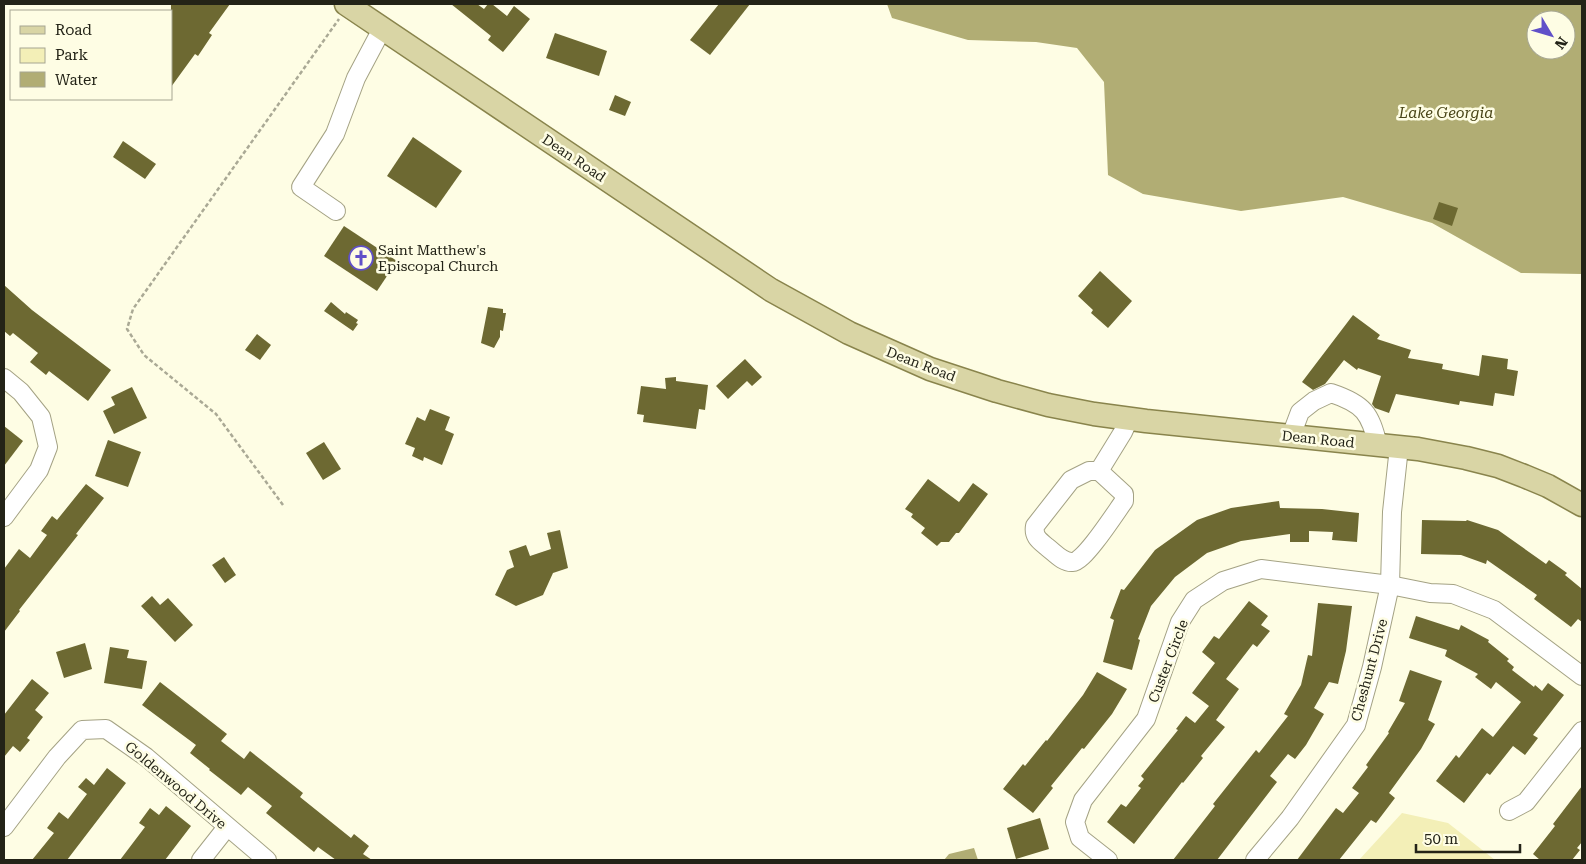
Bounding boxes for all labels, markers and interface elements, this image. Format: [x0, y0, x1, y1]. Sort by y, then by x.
legend [10, 10, 172, 100]
north arrow [1526, 10, 1576, 60]
text: Road [55, 21, 92, 39]
text: N [1551, 34, 1571, 52]
text: Park [55, 46, 89, 64]
text: Water [55, 71, 97, 89]
water label: Lake Georgia [1398, 104, 1493, 122]
street label: Dean Road [539, 131, 609, 185]
place label: Saint Matthew's Episcopal Church [378, 242, 498, 274]
church icon: Saint Matthew's Episcopal Church [348, 245, 374, 271]
street label: Dean Road [884, 343, 958, 385]
street label: Dean Road [1281, 427, 1355, 451]
street label: Custer Circle [1145, 617, 1191, 705]
street label: Cheshunt Drive [1348, 617, 1390, 723]
street label: Goldenwood Drive [122, 738, 230, 832]
scale bar [1416, 822, 1520, 854]
text: 50 m [1424, 830, 1459, 848]

